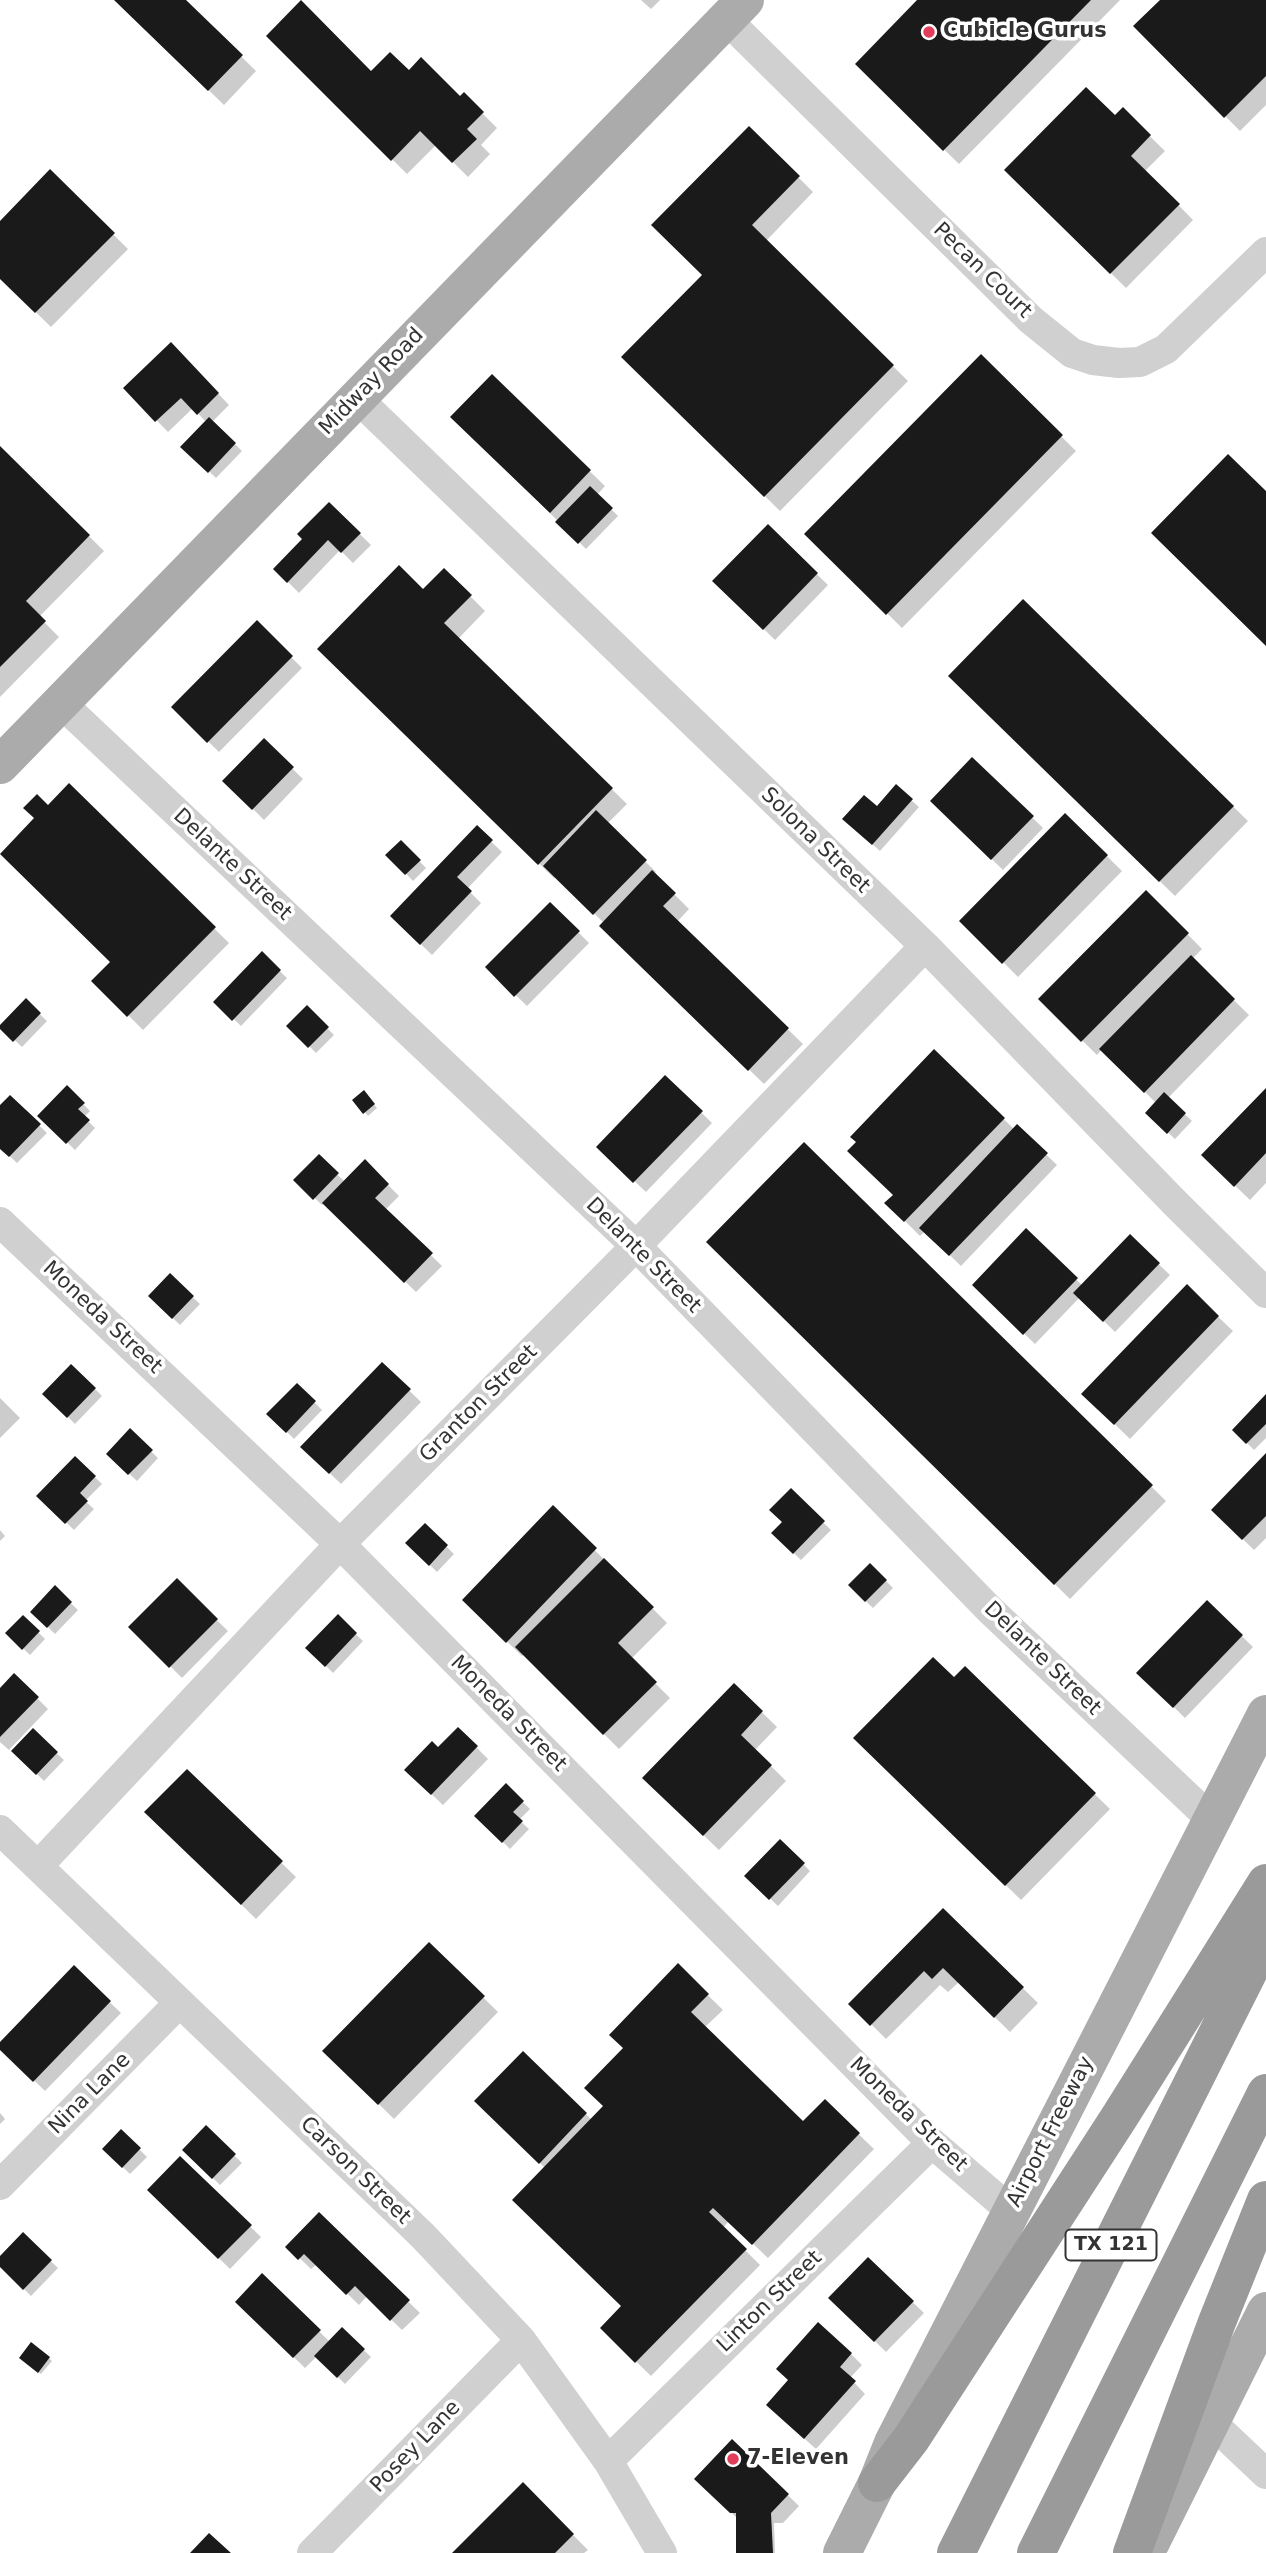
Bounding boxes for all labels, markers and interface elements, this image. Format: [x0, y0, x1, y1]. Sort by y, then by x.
place label: Cubicle Gurus [943, 19, 1107, 45]
marker: Cubicle Gurus [921, 24, 937, 40]
street label: Pecan Court [928, 218, 1036, 324]
street label: Midway Road [315, 323, 429, 441]
street label: Solona Street [755, 783, 875, 899]
street label: Delante Street [168, 804, 296, 926]
street label: Delante Street [580, 1193, 706, 1319]
street label: Moneda Street [37, 1256, 167, 1380]
street label: Granton Street [415, 1340, 543, 1468]
street label: Delante Street [978, 1597, 1106, 1721]
street label: Moneda Street [445, 1651, 571, 1777]
street label: Nina Lane [44, 2048, 136, 2140]
street label: Moneda Street [844, 2052, 972, 2178]
street label: Airport Freeway [1002, 2053, 1100, 2211]
street label: Carson Street [295, 2112, 415, 2230]
road number: TX 121 [1066, 2230, 1156, 2260]
street label: Linton Street [712, 2246, 828, 2358]
street label: Posey Lane [366, 2396, 466, 2498]
place label: 7-Eleven [747, 2446, 849, 2472]
marker: 7-Eleven [725, 2451, 741, 2467]

